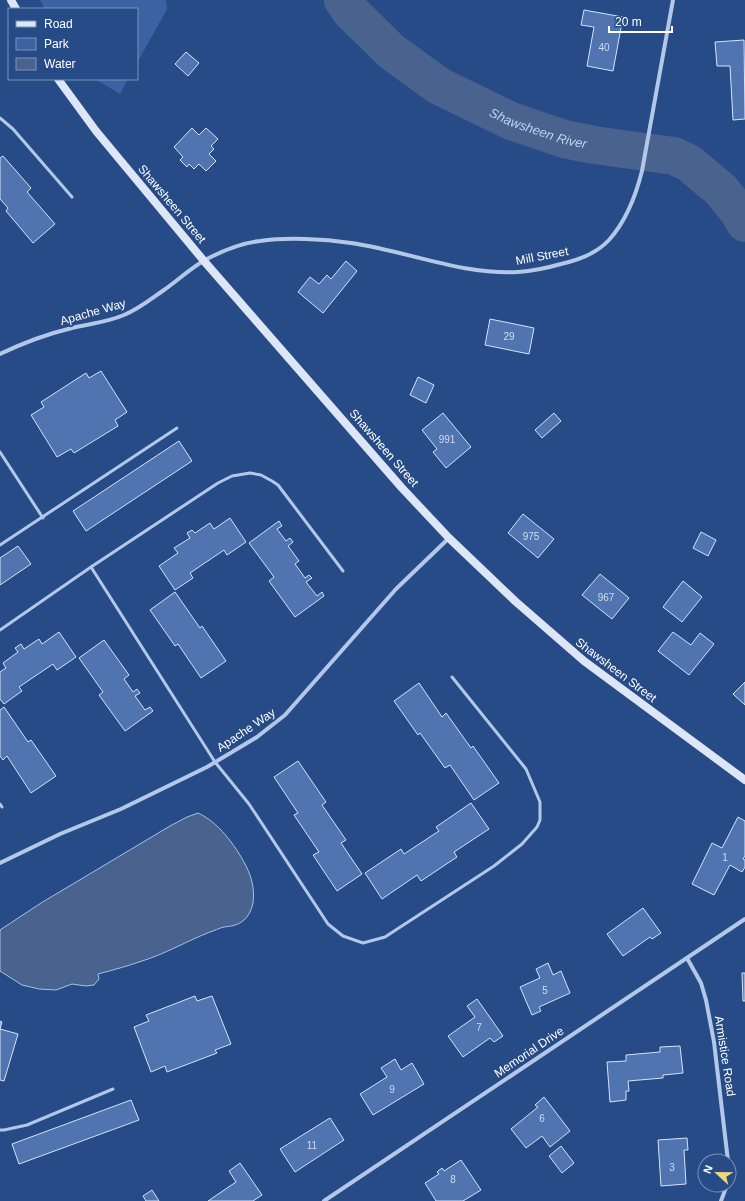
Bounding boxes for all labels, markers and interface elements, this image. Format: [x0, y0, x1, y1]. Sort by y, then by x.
legend [8, 8, 138, 80]
scale bar [609, 8, 672, 34]
text: 20 m [615, 15, 642, 29]
text: Road [44, 17, 73, 31]
text: Park [44, 37, 70, 51]
house number: 40 [598, 42, 610, 53]
text: Water [44, 57, 76, 71]
water label: Shawsheen River [487, 104, 589, 151]
street label: Shawsheen Street [135, 162, 209, 247]
street label: Mill Street [514, 244, 570, 268]
street label: Apache Way [59, 296, 127, 328]
house number: 29 [503, 331, 515, 342]
street label: Shawsheen Street [347, 406, 422, 490]
house number: 991 [439, 434, 456, 445]
house number: 975 [523, 531, 540, 542]
house number: 967 [598, 592, 615, 603]
street label: Shawsheen Street [573, 635, 660, 705]
street label: Apache Way [214, 705, 278, 755]
house number: 1 [722, 852, 728, 863]
house number: 5 [542, 985, 548, 996]
street label: Armistice Road [712, 1015, 738, 1097]
house number: 7 [476, 1022, 482, 1033]
street label: Memorial Drive [492, 1023, 567, 1080]
house number: 9 [389, 1084, 395, 1095]
house number: 6 [539, 1113, 545, 1124]
house number: 11 [307, 1140, 318, 1151]
north arrow [697, 1153, 737, 1193]
house number: 3 [669, 1162, 675, 1173]
text: N [701, 1163, 715, 1175]
house number: 8 [450, 1174, 456, 1185]

